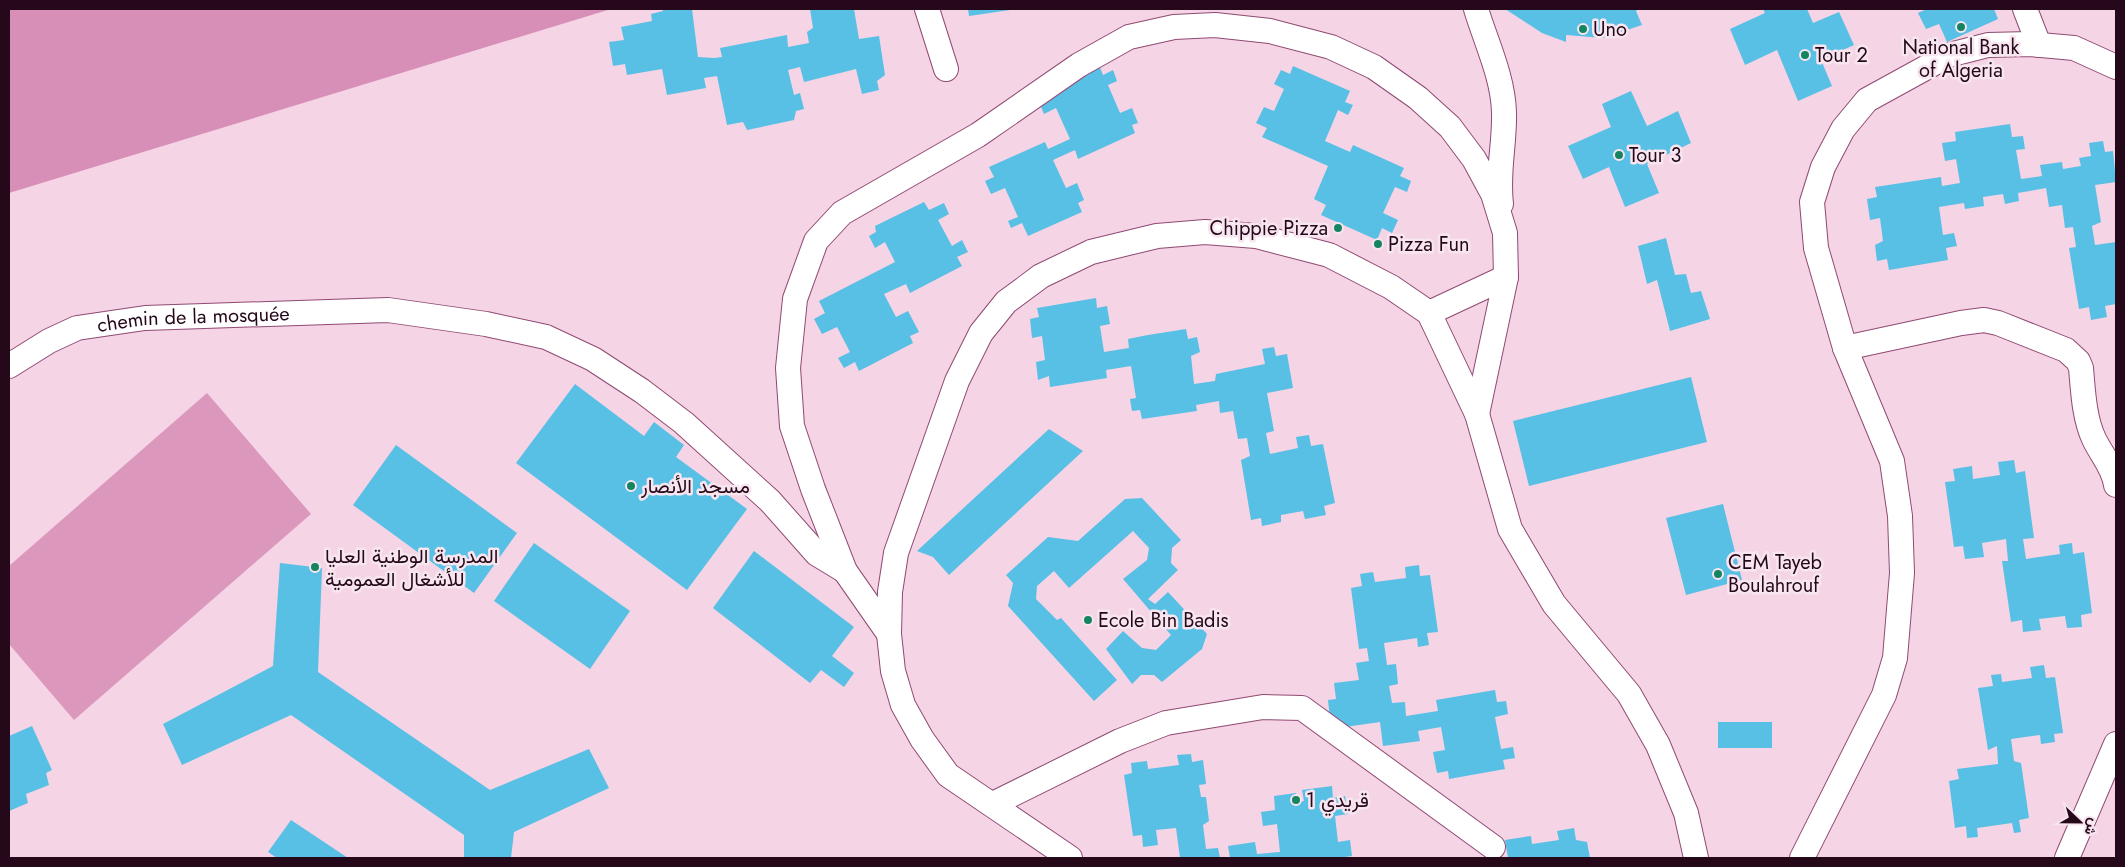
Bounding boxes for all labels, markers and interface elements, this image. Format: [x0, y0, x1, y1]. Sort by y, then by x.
place label: Uno [1593, 15, 1627, 44]
marker: National Bank of Algeria [1955, 21, 1967, 33]
marker: Uno [1577, 23, 1589, 35]
place label: National Bank of Algeria [1903, 33, 2020, 85]
place label: Tour 2 [1815, 41, 1868, 70]
marker: Tour 2 [1799, 49, 1811, 61]
place label: Tour 3 [1629, 141, 1682, 170]
marker: Tour 3 [1613, 149, 1625, 161]
place label: Chippie Pizza [1210, 214, 1328, 243]
marker: Chippie Pizza [1332, 222, 1344, 234]
place label: Pizza Fun [1388, 230, 1469, 259]
marker: Pizza Fun [1372, 238, 1384, 250]
street label: chemin de la mosquée [95, 299, 290, 339]
place label: مسجد الأنصار [640, 472, 750, 501]
marker: مسجد الأنصار [625, 480, 637, 492]
place label: المدرسة الوطنية العليا للأشغال العمومية [325, 542, 498, 594]
place label: CEM Tayeb Boulahrouf [1728, 548, 1822, 600]
marker: المدرسة الوطنية العليا للأشغال العمومية [309, 561, 321, 573]
marker: CEM Tayeb Boulahrouf [1712, 568, 1724, 580]
place label: Ecole Bin Badis [1098, 606, 1229, 635]
marker: Ecole Bin Badis [1082, 614, 1094, 626]
place label: قريدي 1 [1306, 786, 1369, 817]
marker: قريدي 1 [1290, 794, 1302, 806]
north arrow [2055, 797, 2105, 847]
text: ش [2080, 815, 2104, 839]

